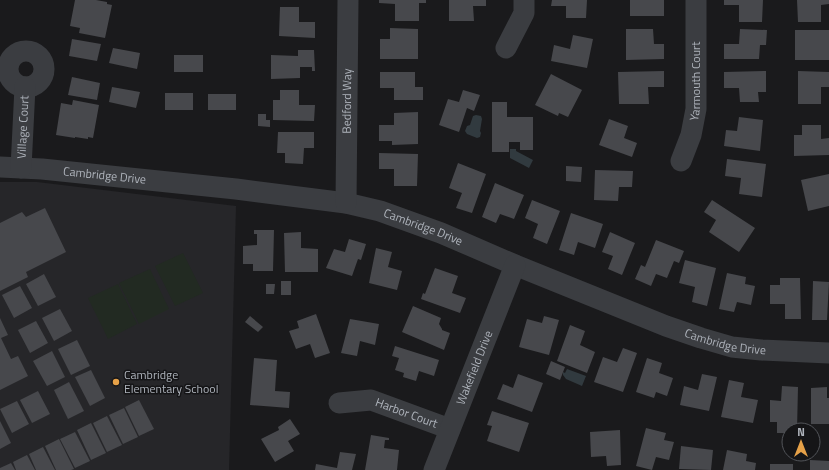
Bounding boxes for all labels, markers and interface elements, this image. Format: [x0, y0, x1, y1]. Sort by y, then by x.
street label: Yarmouth Court [684, 41, 705, 123]
street label: Bedford Way [337, 68, 356, 134]
street label: Village Court [11, 94, 34, 159]
street label: Cambridge Drive [62, 161, 147, 189]
street label: Cambridge Drive [381, 203, 466, 250]
street label: Cambridge Drive [682, 323, 766, 359]
street label: Wakefield Drive [451, 327, 497, 408]
place label: Cambridge Elementary School [124, 365, 218, 398]
marker: Cambridge Elementary School [111, 377, 121, 387]
street label: Harbor Court [373, 392, 441, 433]
north arrow [781, 422, 821, 462]
text: N [797, 424, 805, 440]

